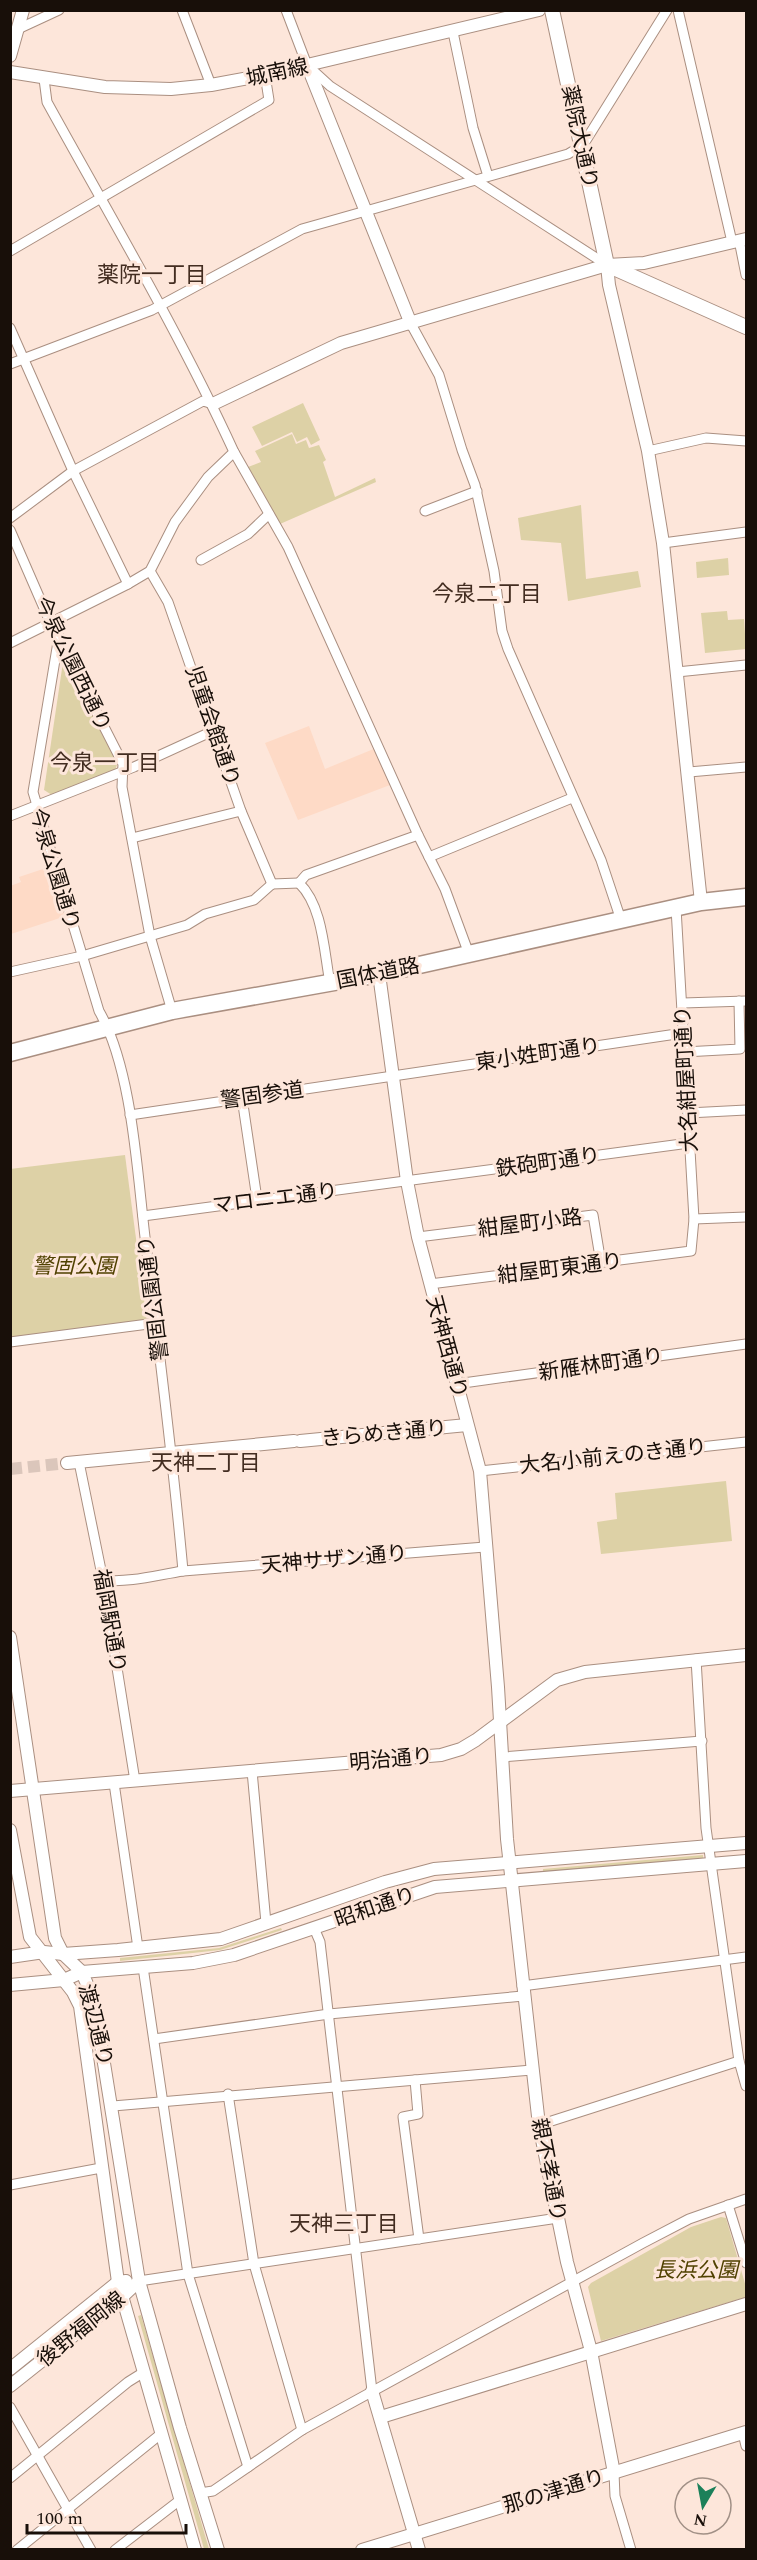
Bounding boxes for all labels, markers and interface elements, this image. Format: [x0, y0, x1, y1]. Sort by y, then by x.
street label: 城南線 [243, 51, 311, 95]
street label: 薬院大通り [552, 83, 606, 192]
district label: 薬院一丁目 [97, 259, 207, 292]
district label: 今泉二丁目 [432, 578, 542, 611]
street label: 今泉公園西通り [26, 591, 119, 738]
street label: 児童会館通り [176, 662, 248, 791]
district label: 今泉一丁目 [50, 747, 160, 780]
street label: 今泉公園通り [20, 804, 88, 934]
street label: 国体道路 [334, 950, 422, 998]
street label: 大名紺屋町通り [667, 1005, 707, 1153]
street label: 東小姓町通り [474, 1030, 603, 1080]
street label: 警固参道 [218, 1074, 306, 1118]
street label: 鉄砲町通り [494, 1140, 602, 1186]
street label: マロニエ通り [211, 1175, 340, 1223]
street label: 紺屋町小路 [476, 1202, 584, 1246]
street label: 警固公園通り [130, 1233, 178, 1362]
street label: 紺屋町東通り [496, 1245, 625, 1293]
park label: 警固公園 [32, 1251, 119, 1283]
street label: 天神西通り [417, 1292, 475, 1402]
street label: 新雁林町通り [537, 1340, 666, 1390]
street label: きらめき通り [320, 1413, 448, 1455]
street label: 大名小前えのき通り [518, 1431, 708, 1483]
district label: 天神二丁目 [151, 1447, 261, 1480]
street label: 天神サザン通り [259, 1538, 409, 1582]
street label: 福岡駅通り [84, 1567, 134, 1676]
street label: 明治通り [348, 1740, 434, 1780]
street label: 昭和通り [330, 1879, 420, 1937]
street label: 渡辺通り [69, 1981, 121, 2070]
street label: 親不孝通り [522, 2116, 574, 2225]
district label: 天神三丁目 [289, 2208, 399, 2241]
park label: 長浜公園 [654, 2255, 741, 2287]
street label: 後野福岡線 [31, 2284, 132, 2375]
street label: 那の津通り [499, 2461, 609, 2523]
north arrow [673, 2476, 733, 2536]
scale bar [27, 2497, 186, 2535]
text: 100 m [36, 2505, 83, 2532]
text: N [692, 2507, 709, 2533]

